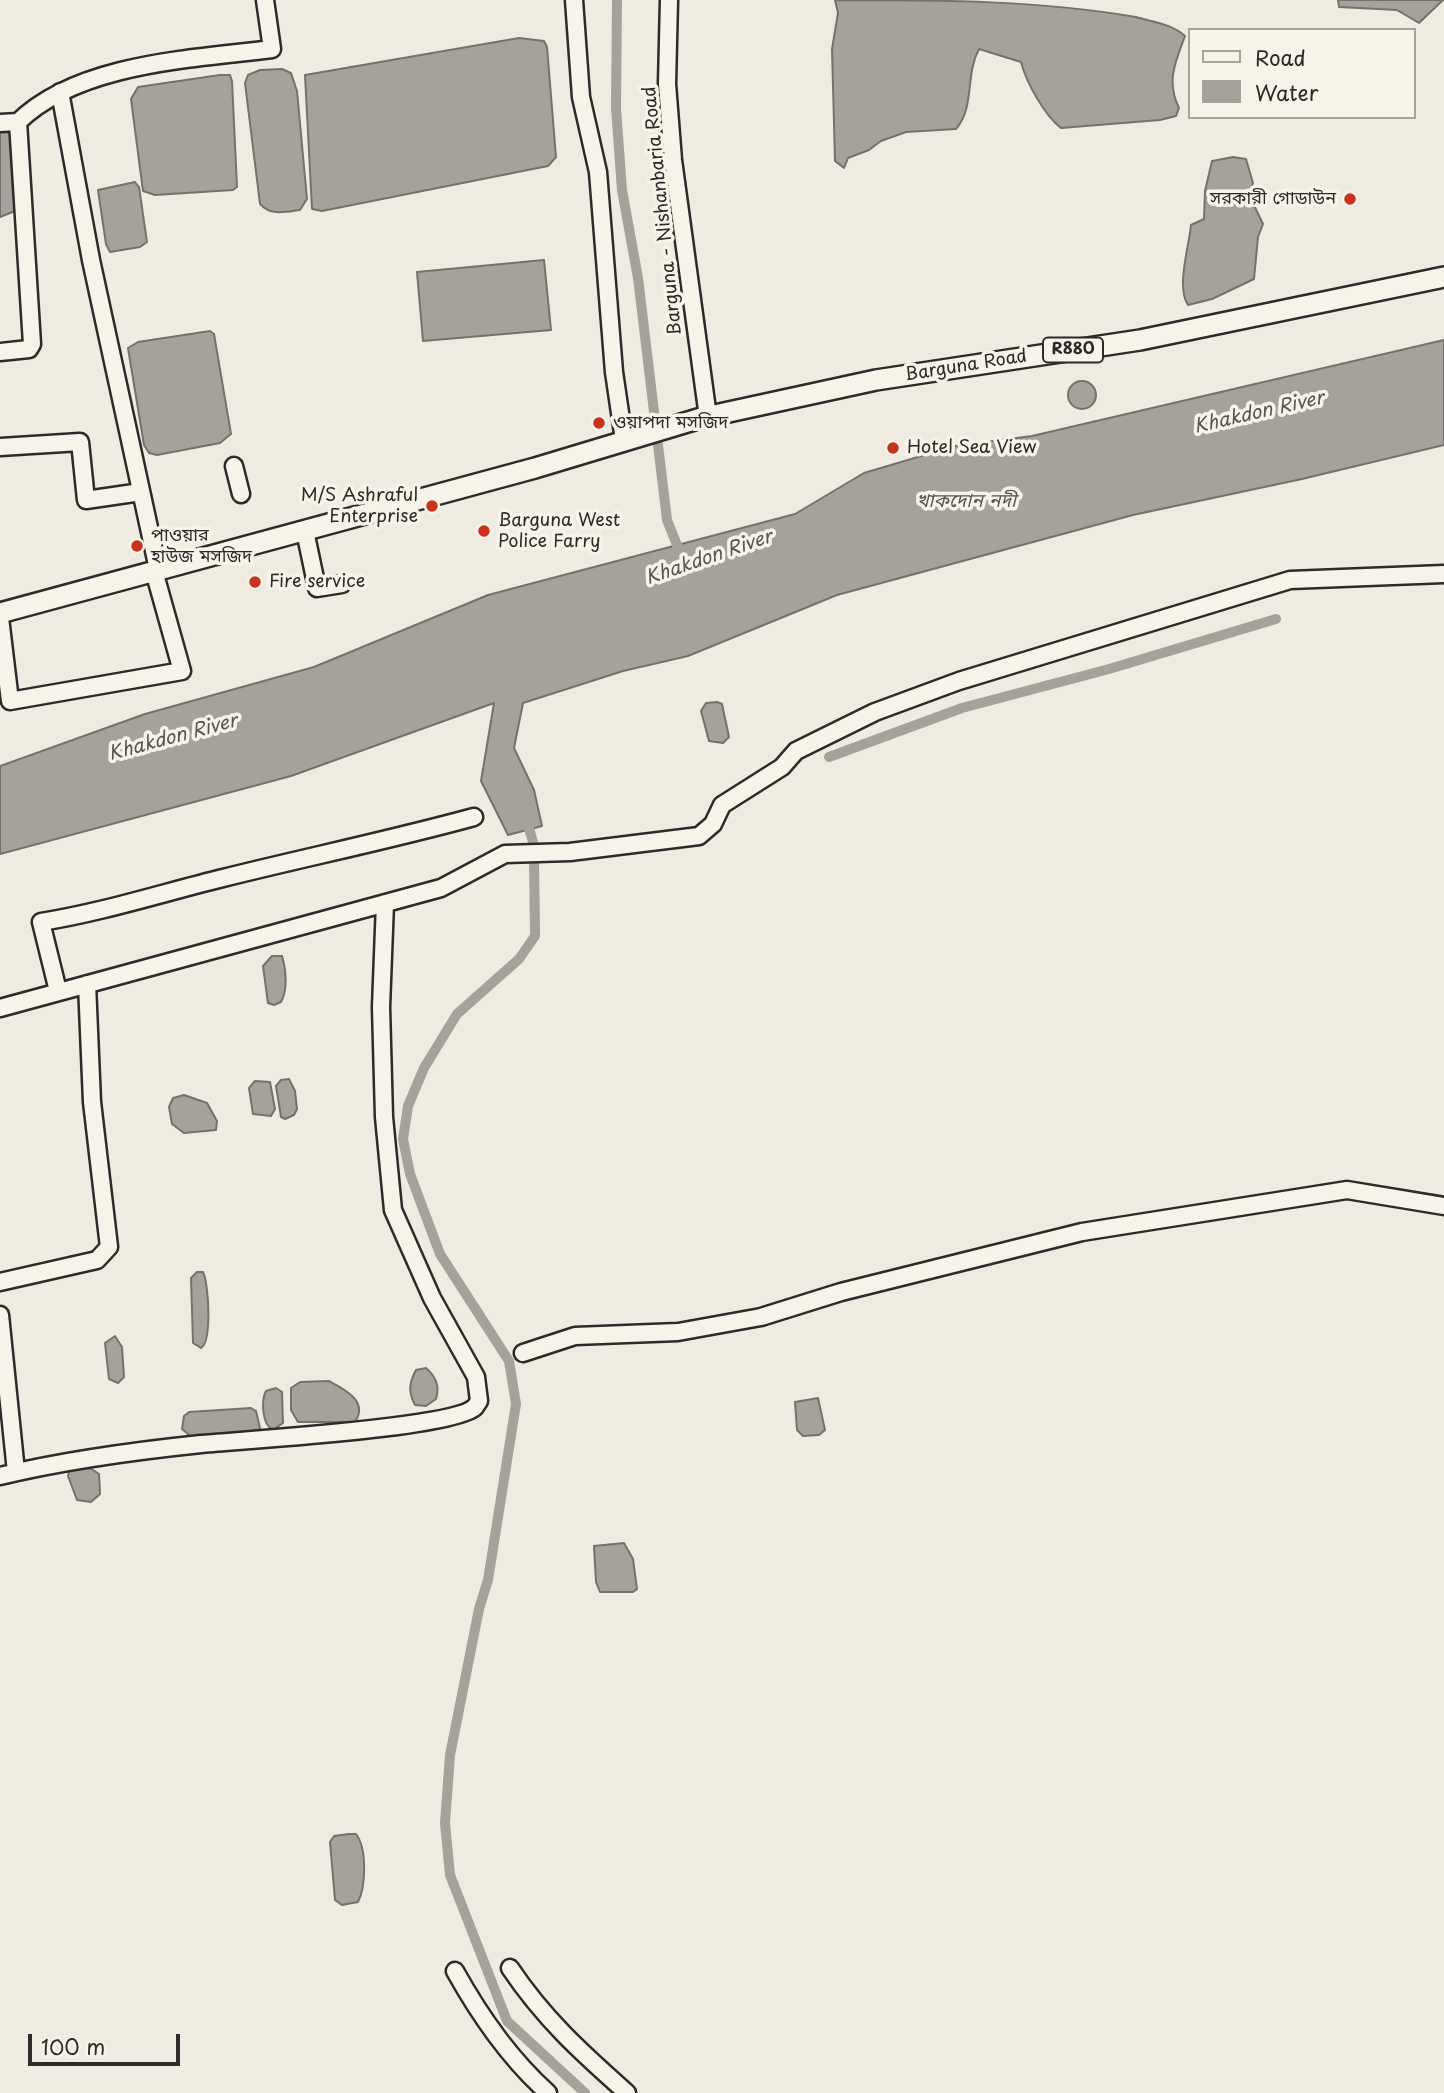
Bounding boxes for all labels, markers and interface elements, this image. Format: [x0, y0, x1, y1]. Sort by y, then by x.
legend [1188, 28, 1416, 119]
text: Road [1255, 41, 1306, 73]
text: Water [1255, 76, 1318, 108]
street label: Barguna - Nishanbaria Road [639, 85, 687, 337]
place label: সরকারী গোডাউন [1210, 188, 1336, 210]
marker: সরকারী গোডাউন [1342, 191, 1358, 207]
road number: R880 [1043, 338, 1103, 362]
street label: Barguna Road [903, 346, 1029, 386]
water label: Khakdon River [1192, 387, 1326, 439]
place label: ওয়াপদা মসজিদ [613, 412, 728, 434]
marker: ওয়াপদা মসজিদ [591, 415, 607, 431]
place label: Hotel Sea View [907, 437, 1036, 459]
marker: Hotel Sea View [885, 440, 901, 456]
place label: M/S Ashraful Enterprise [301, 485, 418, 528]
water label: খাকদোন নদী [916, 491, 1016, 513]
marker: M/S Ashraful Enterprise [424, 498, 440, 514]
place label: Barguna West Police Farry [498, 510, 620, 552]
marker: Barguna West Police Farry [476, 523, 492, 539]
place label: পাওয়ার হাউজ মসজিদ [151, 525, 252, 568]
water label: Khakdon River [643, 526, 775, 590]
marker: পাওয়ার হাউজ মসজিদ [129, 538, 145, 554]
place label: Fire service [269, 571, 365, 593]
marker: Fire service [247, 574, 263, 590]
water label: Khakdon River [106, 710, 240, 766]
scale bar [32, 2020, 184, 2064]
text: 100 m [41, 2030, 105, 2062]

